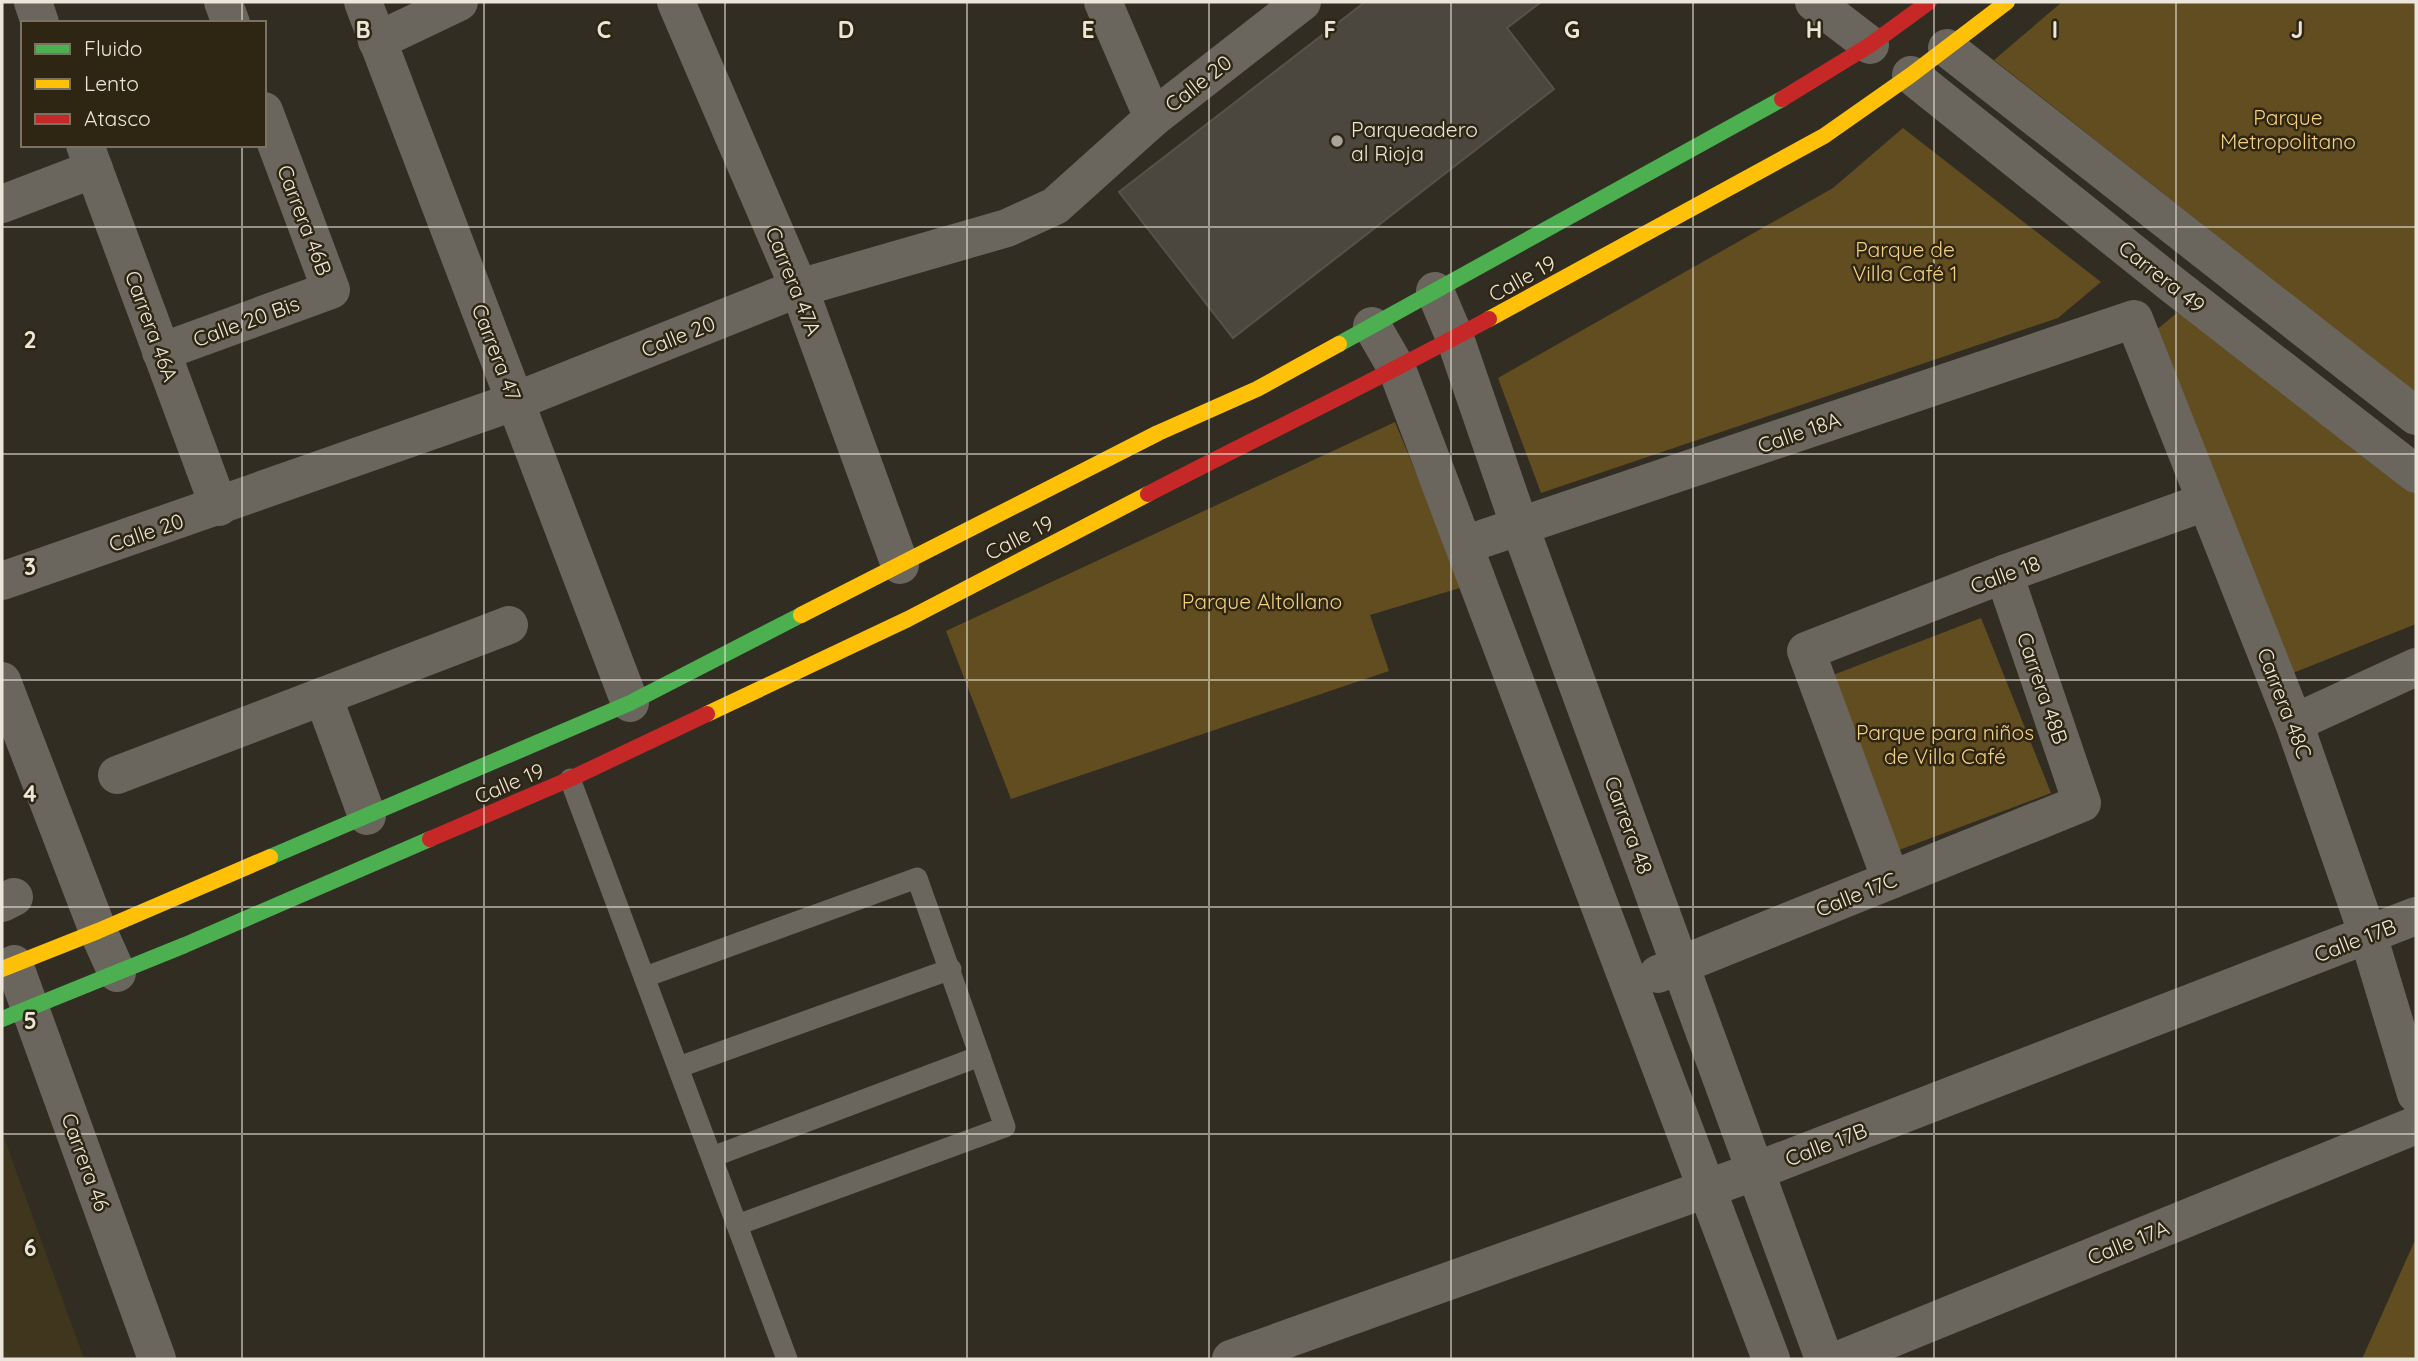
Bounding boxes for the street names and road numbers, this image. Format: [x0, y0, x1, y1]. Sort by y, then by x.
street label: Calle 20 [1159, 49, 1237, 117]
street label: Carrera 46B [272, 161, 338, 279]
street label: Carrera 47A [760, 223, 828, 339]
street label: Carrera 49 [2114, 234, 2210, 318]
street label: Calle 19 [1484, 249, 1560, 307]
street label: Carrera 46A [120, 267, 184, 385]
street label: Calle 20 Bis [189, 290, 303, 352]
street label: Carrera 47 [467, 300, 527, 404]
street label: Calle 20 [637, 309, 719, 363]
street label: Calle 18A [1754, 406, 1844, 458]
street label: Calle 20 [105, 507, 187, 557]
street label: Calle 19 [981, 509, 1057, 565]
street label: Calle 18 [1966, 549, 2044, 599]
street label: Carrera 48B [2012, 629, 2074, 747]
street label: Carrera 48C [2252, 644, 2318, 762]
street label: Calle 19 [470, 757, 548, 809]
street label: Carrera 48 [1599, 772, 1659, 878]
street label: Calle 17C [1812, 866, 1901, 922]
street label: Calle 17B [2310, 913, 2400, 967]
street label: Carrera 46 [56, 1109, 116, 1215]
street label: Calle 17B [1781, 1117, 1871, 1171]
street label: Calle 17A [2083, 1214, 2173, 1270]

